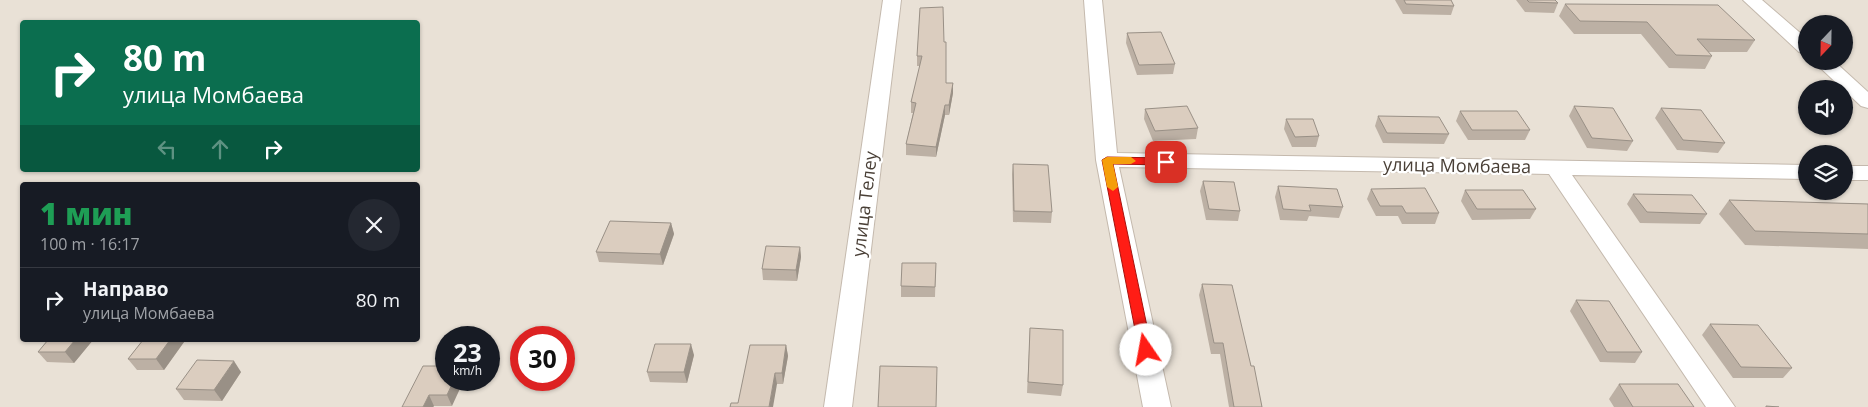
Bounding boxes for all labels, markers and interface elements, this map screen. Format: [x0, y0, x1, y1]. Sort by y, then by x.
north arrow [1798, 15, 1852, 70]
map controls [1798, 15, 1853, 200]
text: 80 m [123, 34, 206, 81]
icon: right [40, 40, 105, 105]
text: улица Момбаева [123, 79, 304, 109]
button: sound [1798, 80, 1853, 135]
icon: left [153, 135, 181, 163]
icon: ahead [206, 135, 234, 163]
icon: right [259, 135, 287, 163]
pin [1145, 141, 1187, 183]
button: layers [1798, 145, 1853, 200]
icon: arrive [1152, 148, 1180, 176]
street label: улица Телеу [846, 149, 883, 258]
street label: улица Момбаева [1383, 152, 1531, 178]
text: 1 мин [40, 193, 133, 234]
button: close [348, 199, 400, 251]
text: 100 m · 16:17 [40, 233, 140, 255]
text: Направо [83, 276, 169, 302]
icon: right [40, 286, 68, 314]
text: 80 m [356, 287, 400, 313]
text: улица Момбаева [83, 302, 215, 324]
position arrow [1119, 323, 1171, 375]
speed limit sign: 30 [510, 326, 575, 391]
text: 23 [453, 335, 482, 369]
text: km/h [453, 362, 482, 379]

